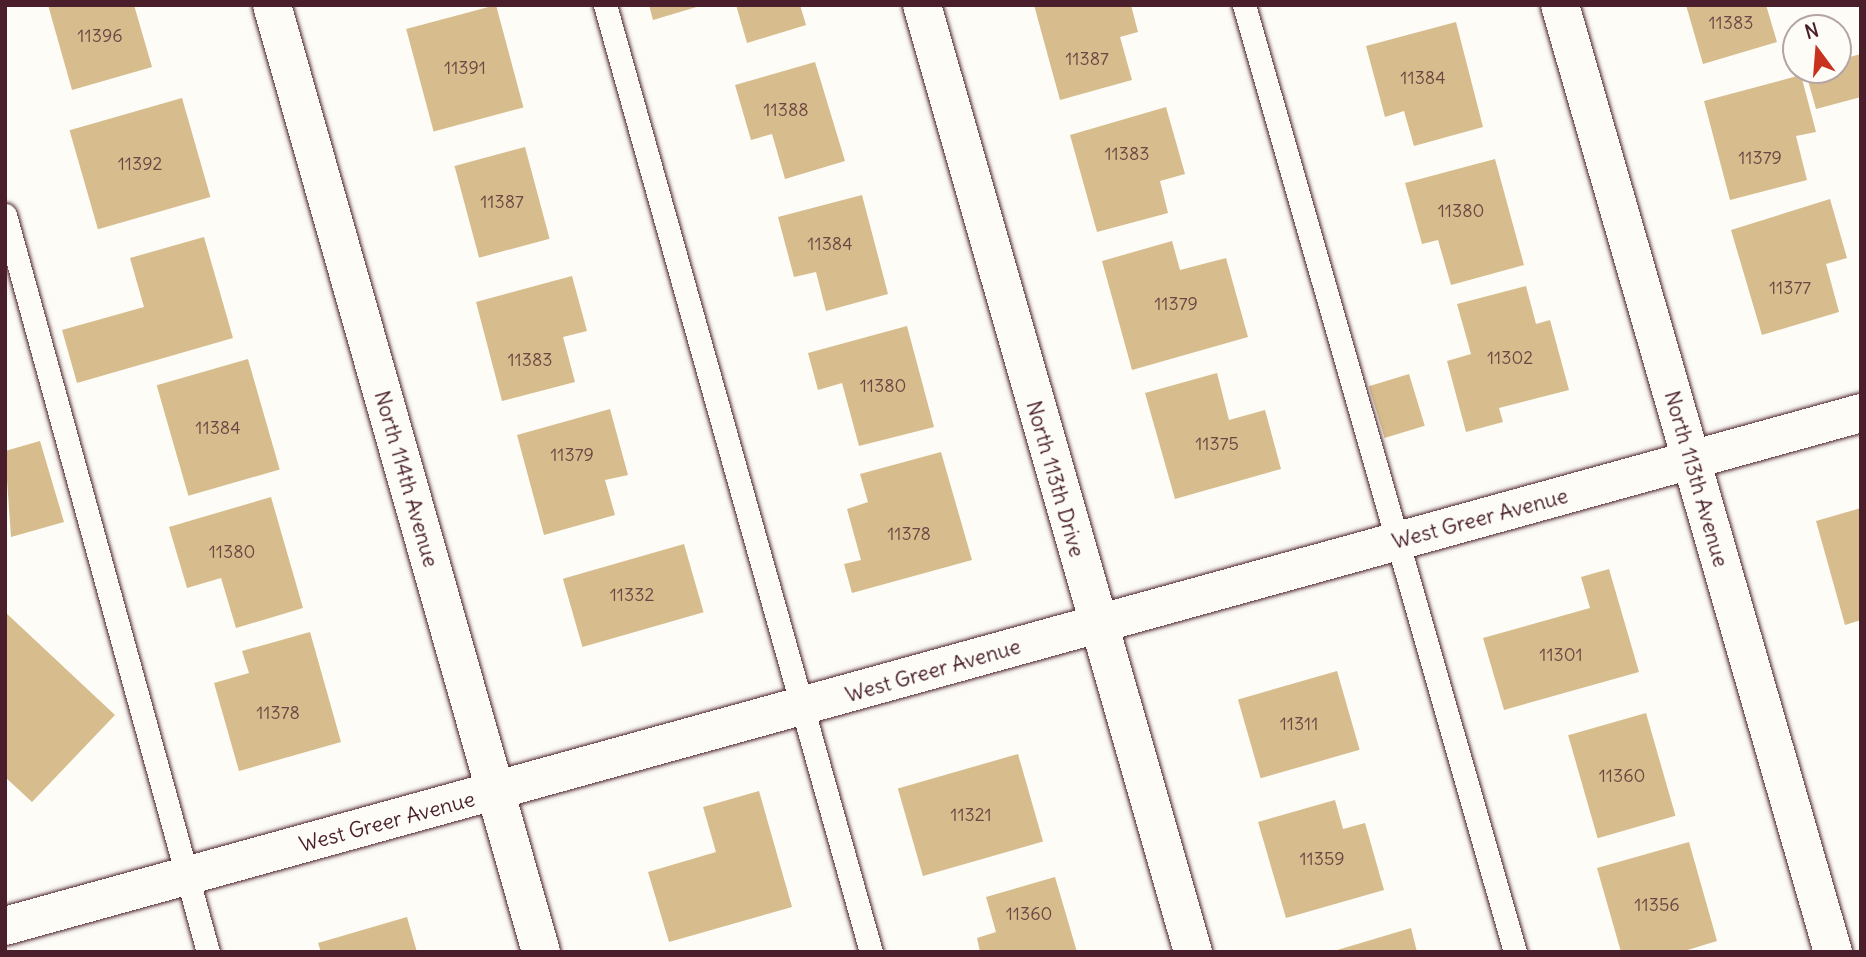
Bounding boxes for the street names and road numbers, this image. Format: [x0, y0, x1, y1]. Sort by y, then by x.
street label: North 114th Avenue [369, 388, 443, 570]
street label: North 113th Avenue [1659, 388, 1733, 570]
street label: North 113th Drive [1021, 398, 1089, 560]
street label: West Greer Avenue [1389, 483, 1571, 555]
street label: West Greer Avenue [843, 634, 1023, 708]
street label: West Greer Avenue [296, 786, 478, 858]

